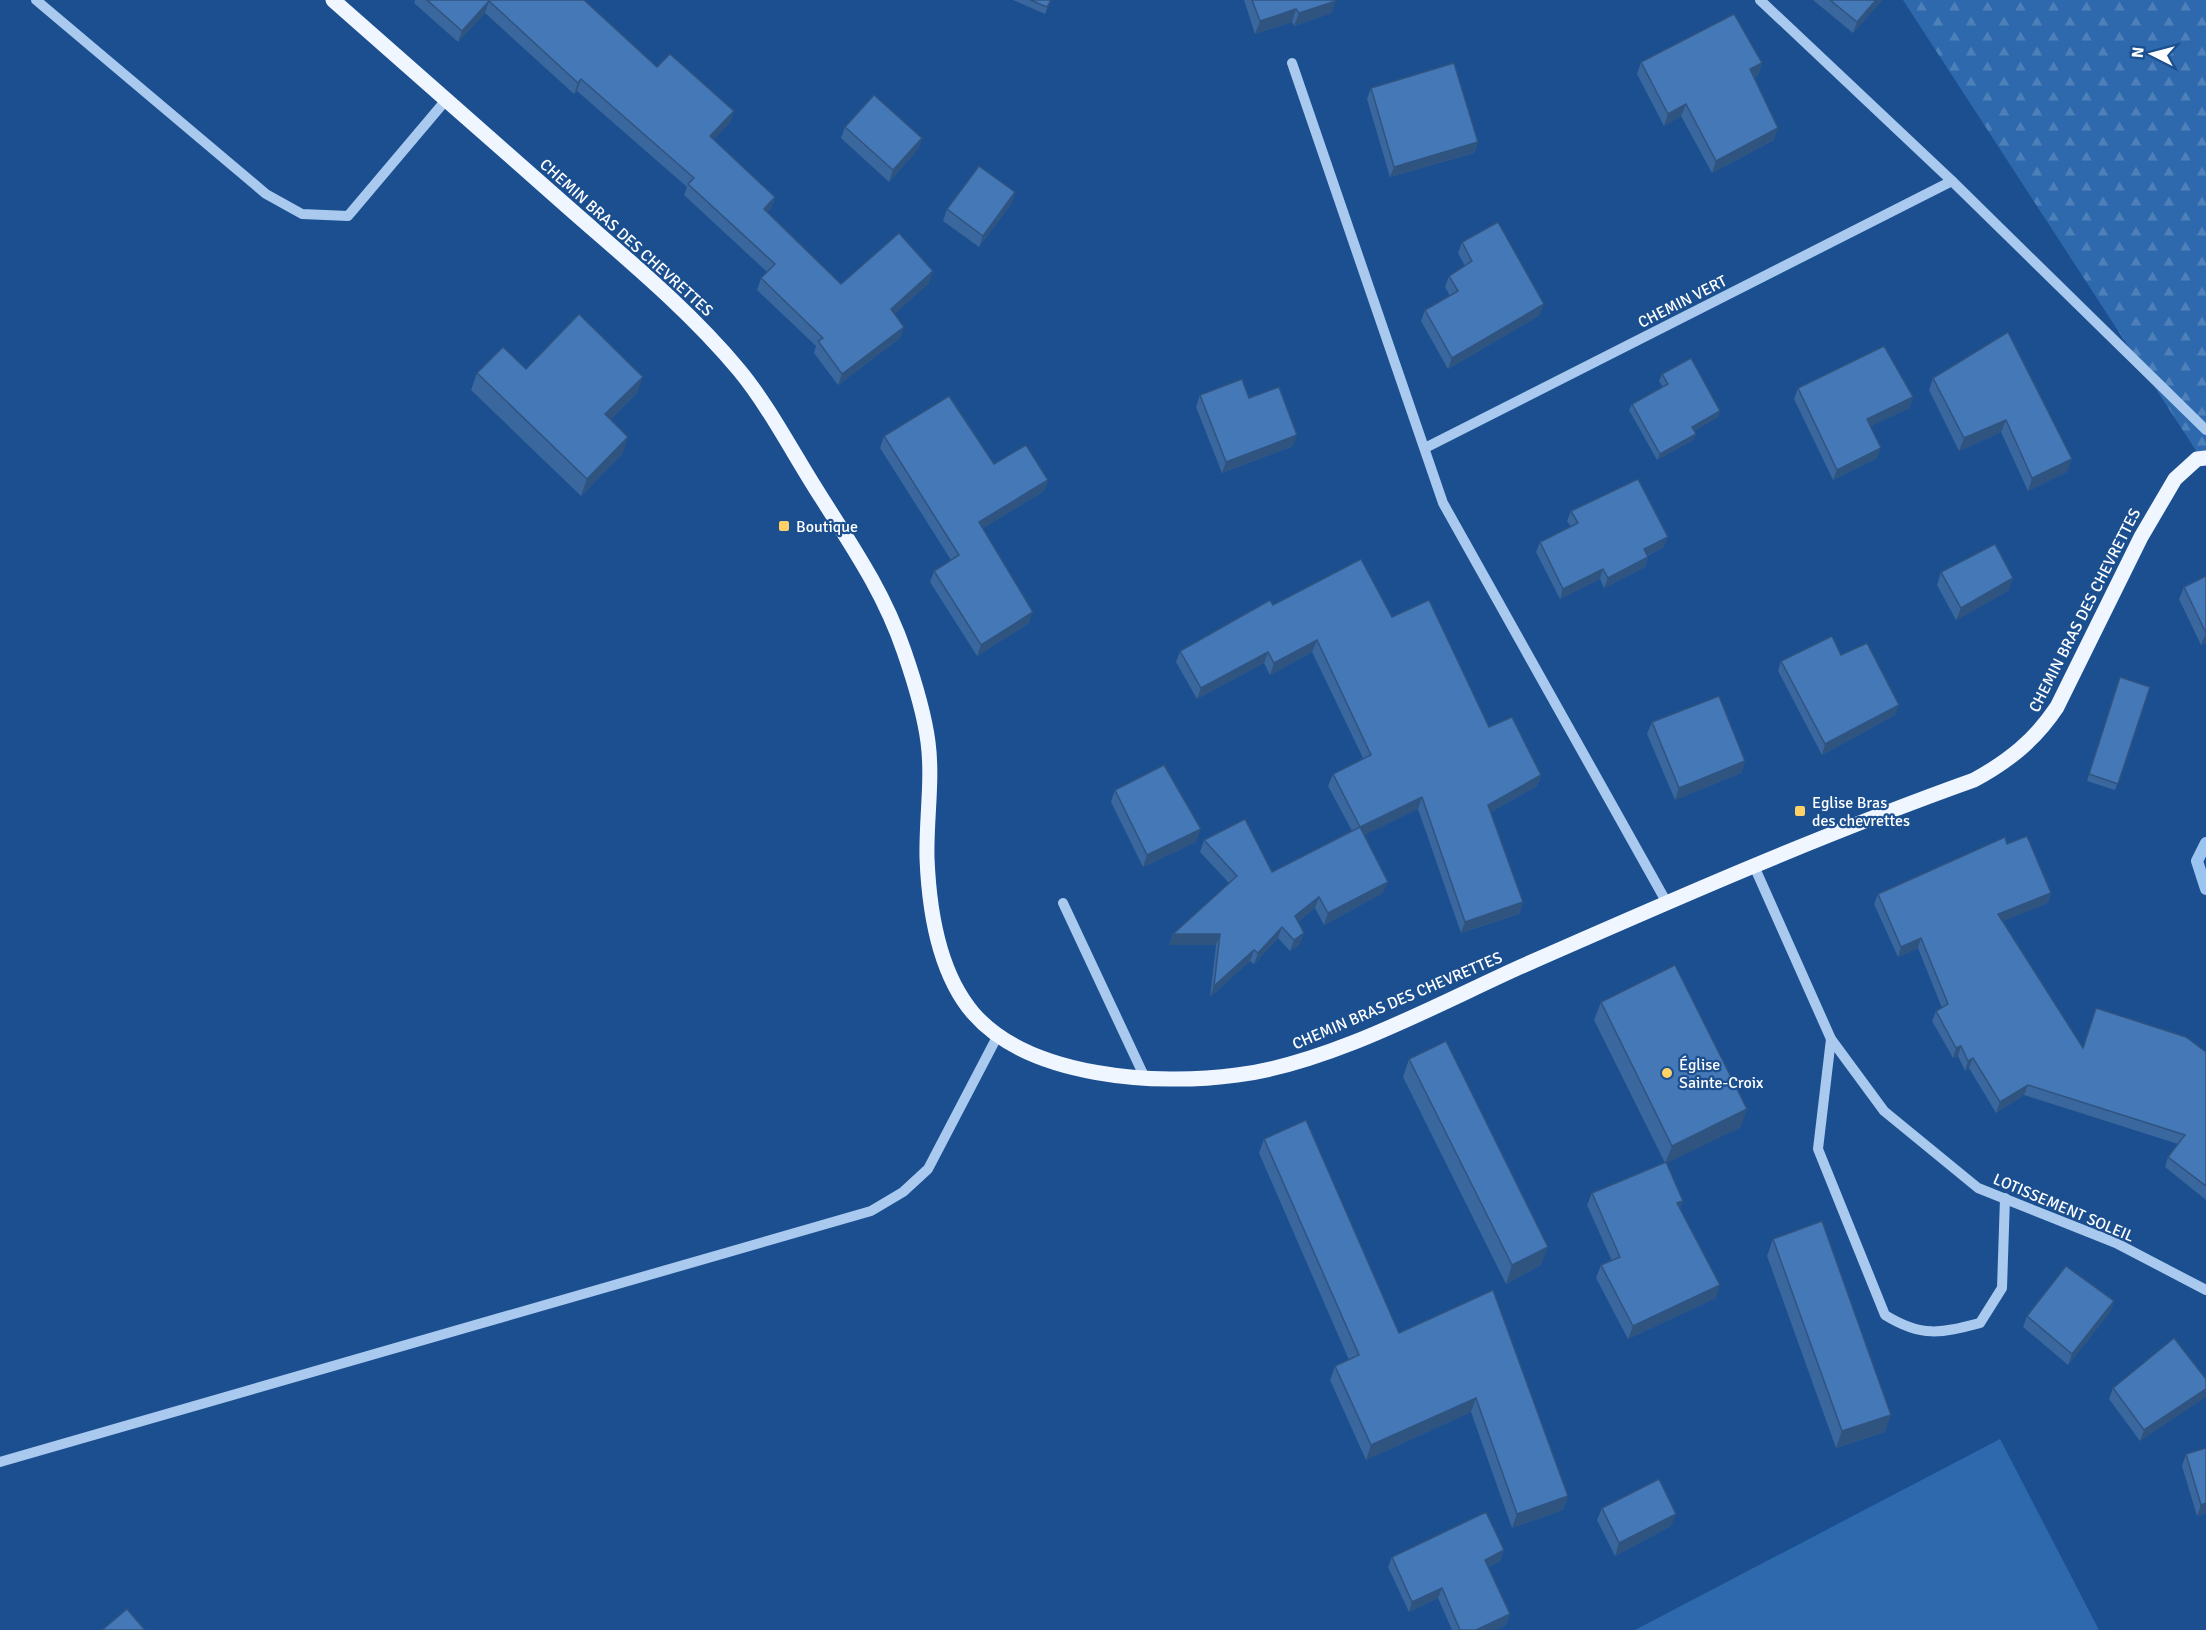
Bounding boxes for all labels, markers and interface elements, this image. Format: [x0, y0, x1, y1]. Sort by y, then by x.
north arrow [2122, 24, 2182, 84]
text: N [2128, 46, 2149, 59]
street label: CHEMIN BRAS DES CHEVRETTES [536, 155, 717, 321]
street label: CHEMIN VERT [1635, 271, 1730, 333]
street label: CHEMIN BRAS DES CHEVRETTES [2025, 505, 2145, 716]
place label: Boutique [796, 517, 858, 537]
marker: Boutique [777, 519, 791, 533]
place label: Eglise Bras des chevrettes [1812, 793, 1910, 831]
marker: Eglise Bras des chevrettes [1793, 804, 1807, 818]
street label: CHEMIN BRAS DES CHEVRETTES [1289, 947, 1506, 1054]
place label: Église Sainte-Croix [1679, 1055, 1764, 1093]
marker: Église Sainte-Croix [1660, 1066, 1674, 1080]
street label: LOTISSEMENT SOLEIL [1990, 1169, 2137, 1247]

